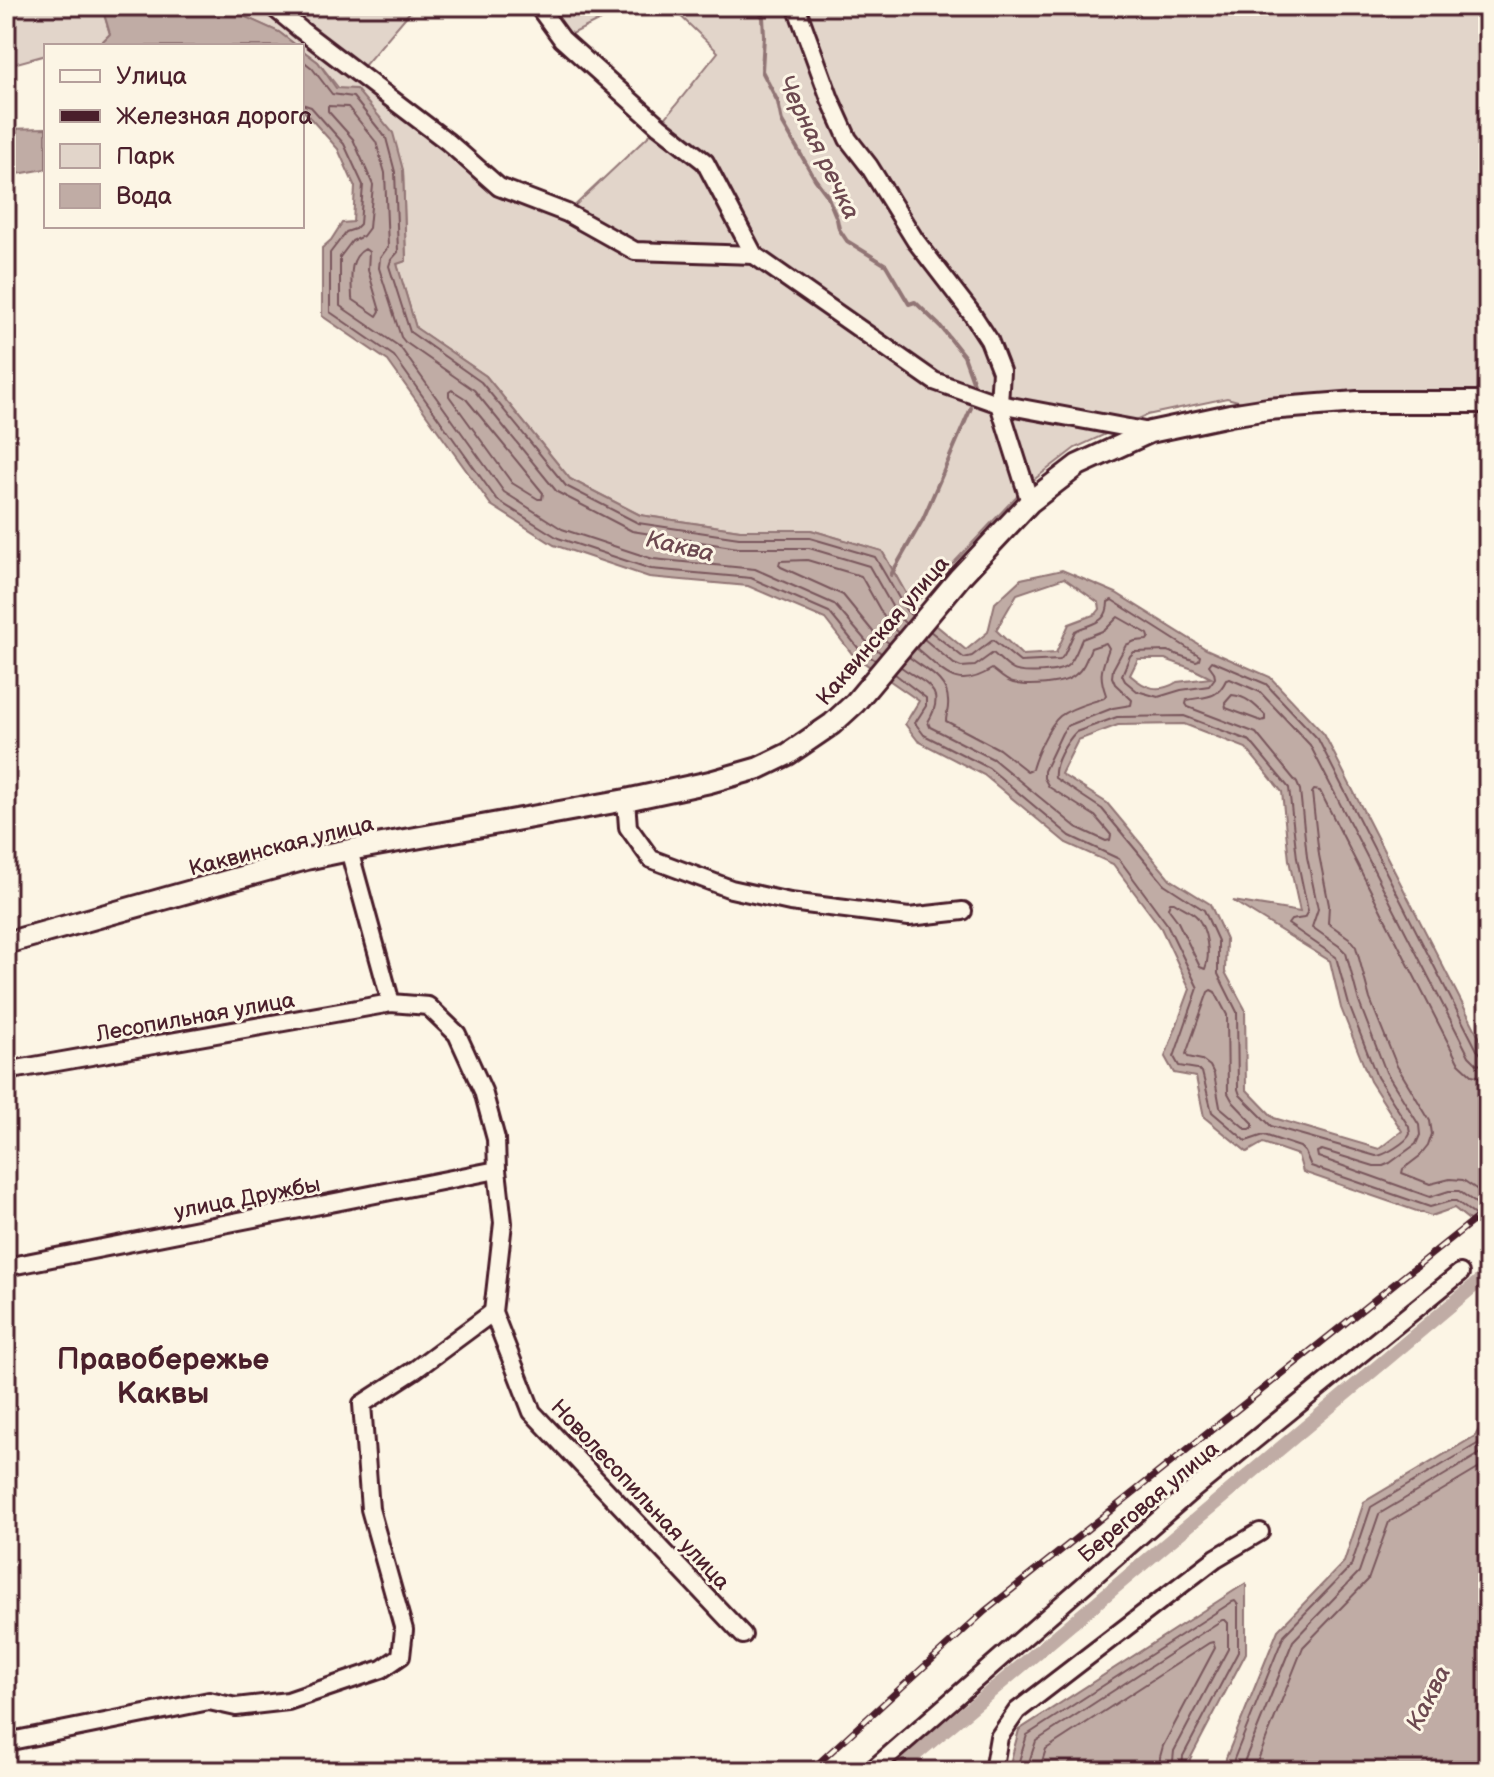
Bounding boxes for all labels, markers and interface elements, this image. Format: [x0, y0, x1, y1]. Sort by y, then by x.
legend [44, 44, 304, 228]
text: Улица [116, 62, 187, 91]
water label: Черная речка [771, 70, 866, 224]
text: Железная дорога [116, 102, 313, 131]
text: Парк [116, 142, 175, 171]
text: Вода [116, 182, 172, 211]
water label: Каква [643, 525, 717, 568]
street label: Каквинская улица [811, 551, 955, 711]
street label: Каквинская улица [186, 810, 376, 882]
street label: Лесопильная улица [93, 987, 297, 1048]
street label: улица Дружбы [172, 1171, 323, 1226]
district label: Правобережье Каквы [57, 1342, 269, 1412]
street label: Новолесопильная улица [545, 1394, 735, 1596]
street label: Береговая улица [1073, 1435, 1225, 1569]
water label: Каква [1400, 1661, 1457, 1736]

